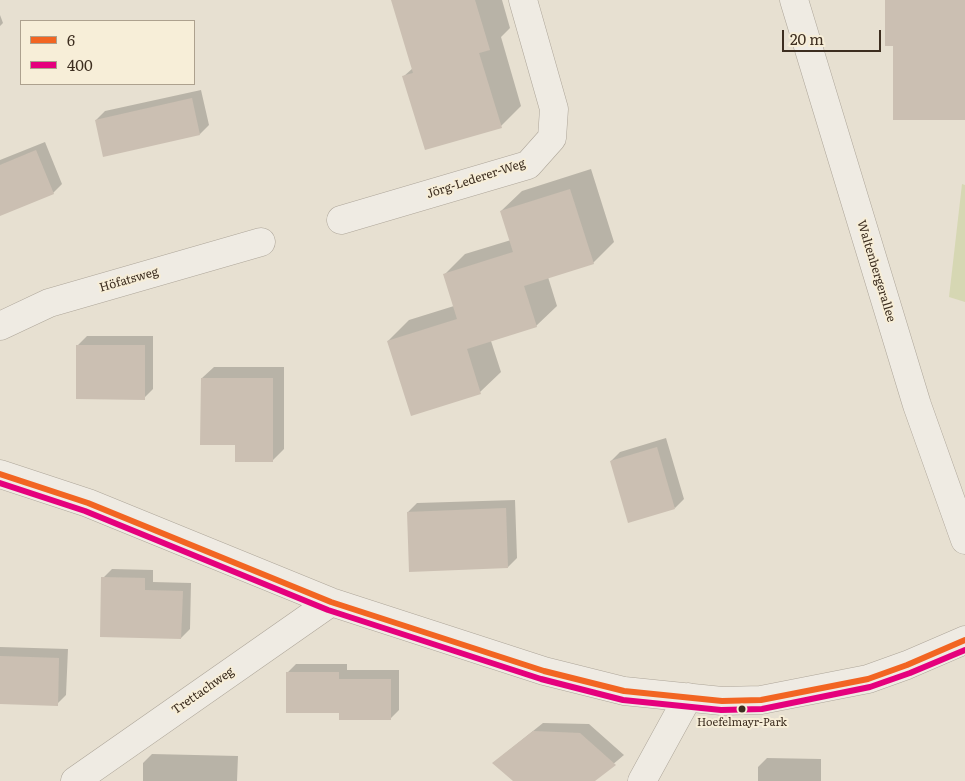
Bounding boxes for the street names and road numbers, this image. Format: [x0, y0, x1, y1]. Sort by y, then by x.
street label: Jörg-Lederer-Weg [425, 156, 527, 202]
street label: Waltenbergerallee [854, 218, 898, 324]
street label: Höfatsweg [98, 265, 160, 295]
street label: Trettachweg [169, 664, 237, 718]

